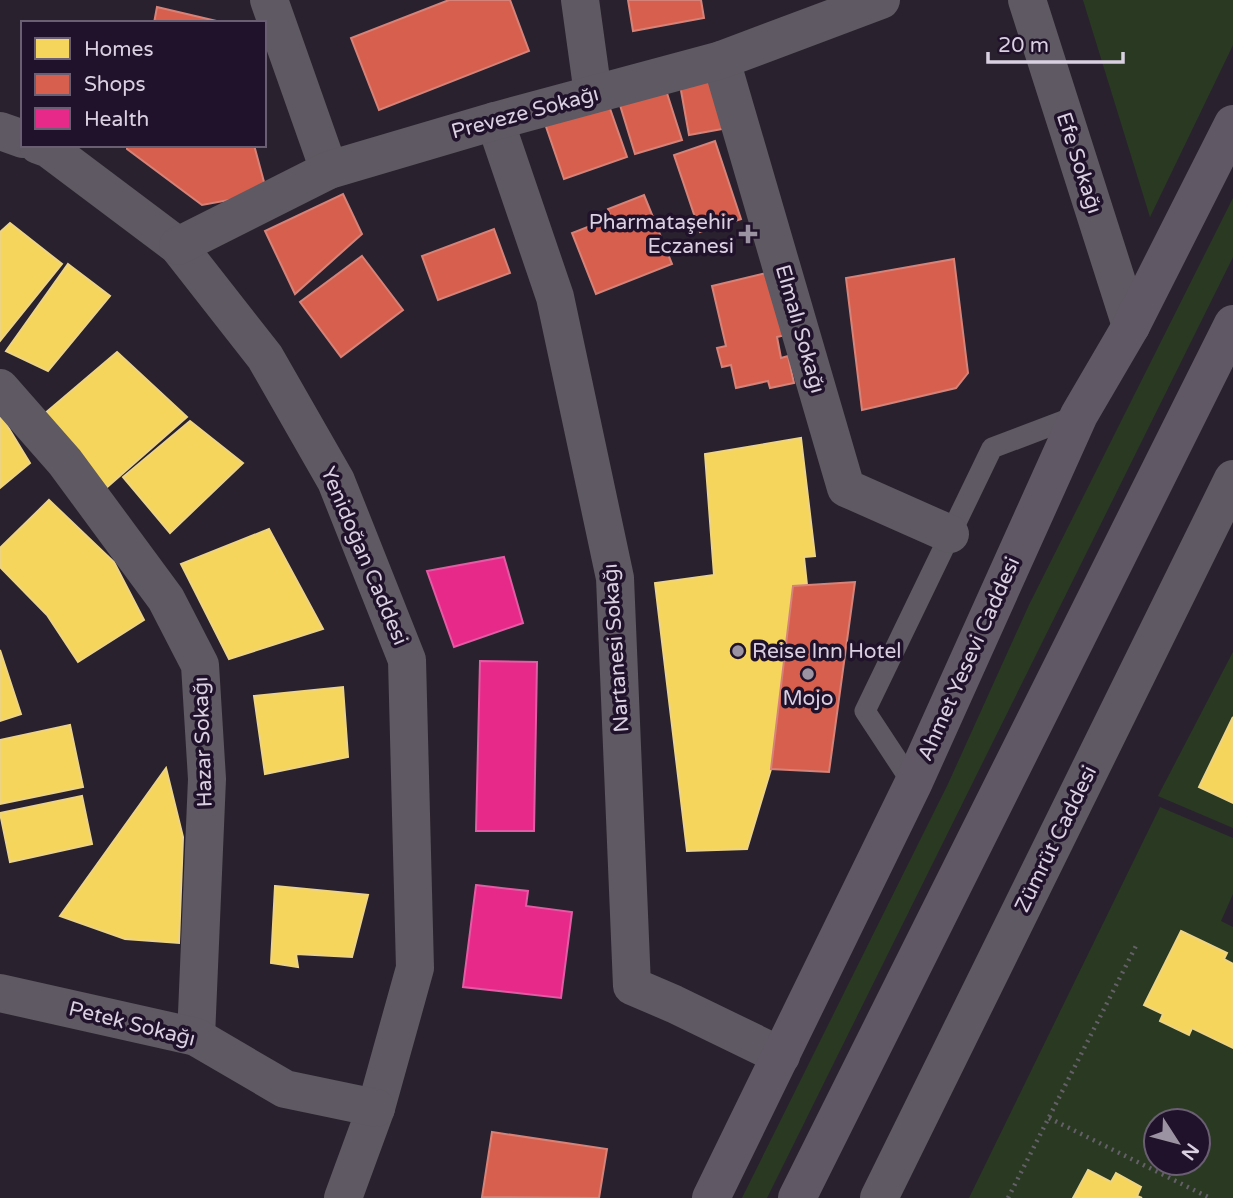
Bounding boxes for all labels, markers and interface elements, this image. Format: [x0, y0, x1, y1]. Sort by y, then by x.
legend [21, 21, 266, 147]
scale bar [988, 21, 1123, 65]
text: 20 m [998, 33, 1049, 58]
text: Homes [84, 37, 154, 62]
text: Shops [84, 72, 146, 97]
street label: Preveze Sokağı [449, 81, 601, 145]
text: Health [84, 107, 149, 132]
street label: Efe Sokağı [1051, 109, 1107, 217]
place label: Pharmataşehir Eczanesi [589, 210, 734, 259]
marker: Pharmataşehir Eczanesi [740, 226, 756, 242]
street label: Elmalı Sokağı [770, 262, 830, 396]
street label: Yenidoğan Caddesi [315, 463, 413, 649]
street label: Ahmet Yesevi Caddesi [913, 553, 1025, 765]
street label: Nartanesi Sokağı [598, 563, 634, 733]
place label: Reise Inn Hotel [752, 639, 902, 664]
marker: Reise Inn Hotel [730, 643, 746, 659]
marker: Mojo [800, 666, 816, 682]
street label: Hazar Sokağı [188, 676, 218, 808]
place label: Mojo [783, 686, 833, 711]
street label: Zümrüt Caddesi [1010, 762, 1102, 916]
street label: Petek Sokağı [66, 996, 198, 1052]
north arrow [1142, 1107, 1212, 1177]
text: N [1177, 1139, 1203, 1164]

